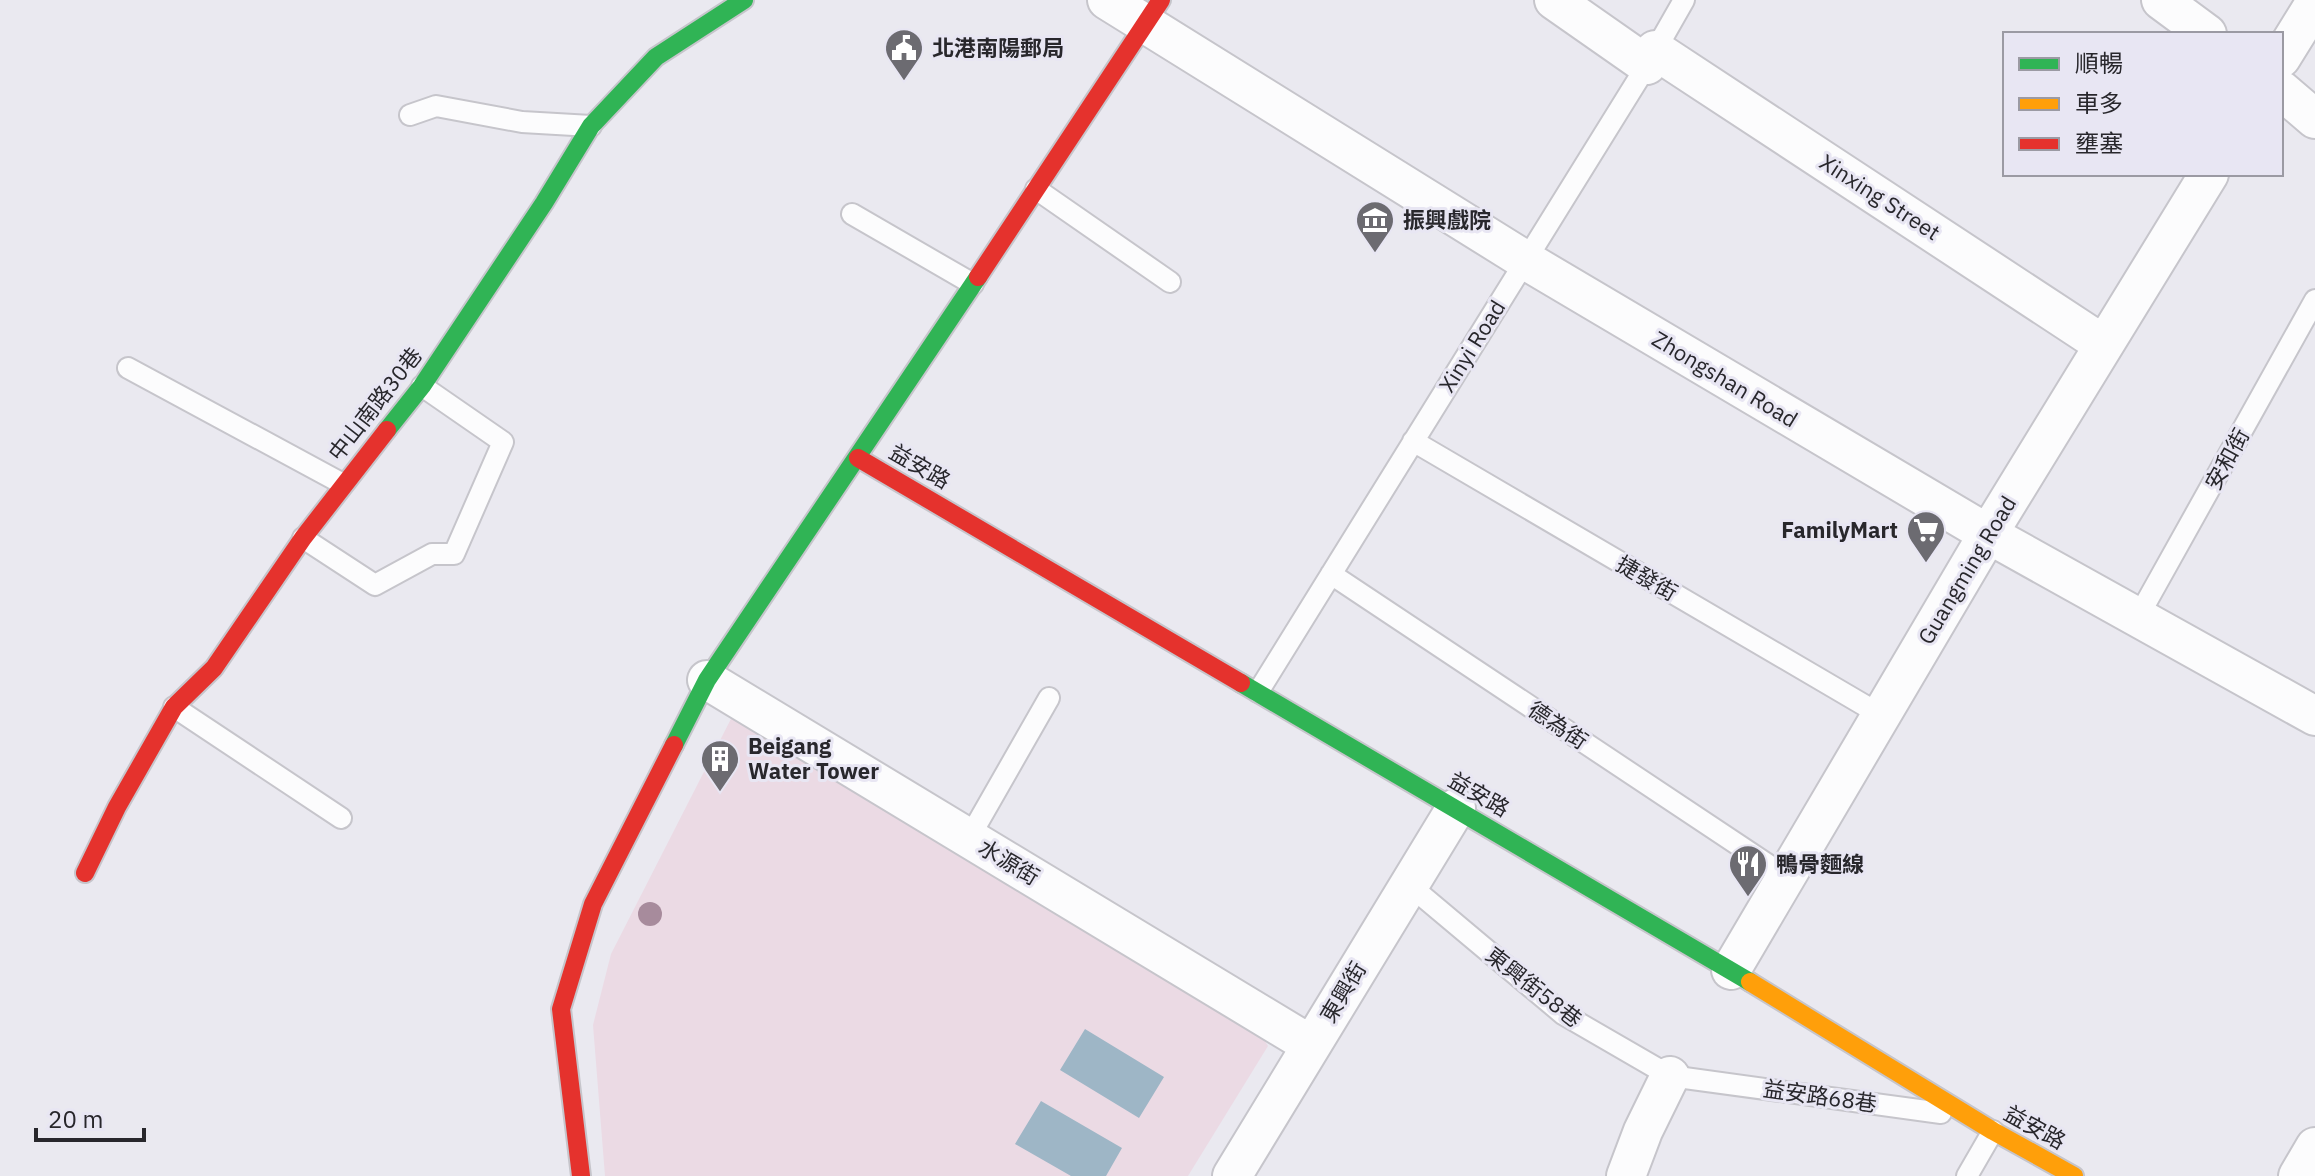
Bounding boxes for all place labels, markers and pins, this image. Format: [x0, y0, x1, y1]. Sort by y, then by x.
public building icon: 北港南陽郵局 [883, 27, 925, 82]
place label: 北港南陽郵局 [932, 33, 1064, 62]
museum icon: 振興戲院 [1354, 199, 1396, 254]
place label: 振興戲院 [1403, 205, 1491, 234]
supermarket icon: FamilyMart [1905, 509, 1947, 564]
place label: FamilyMart [1781, 515, 1898, 544]
place label: Beigang Water Tower [748, 731, 879, 785]
building icon: Beigang Water Tower [699, 738, 741, 793]
restaurant icon: 鴨骨麵線 [1727, 843, 1769, 898]
place label: 鴨骨麵線 [1776, 849, 1864, 878]

